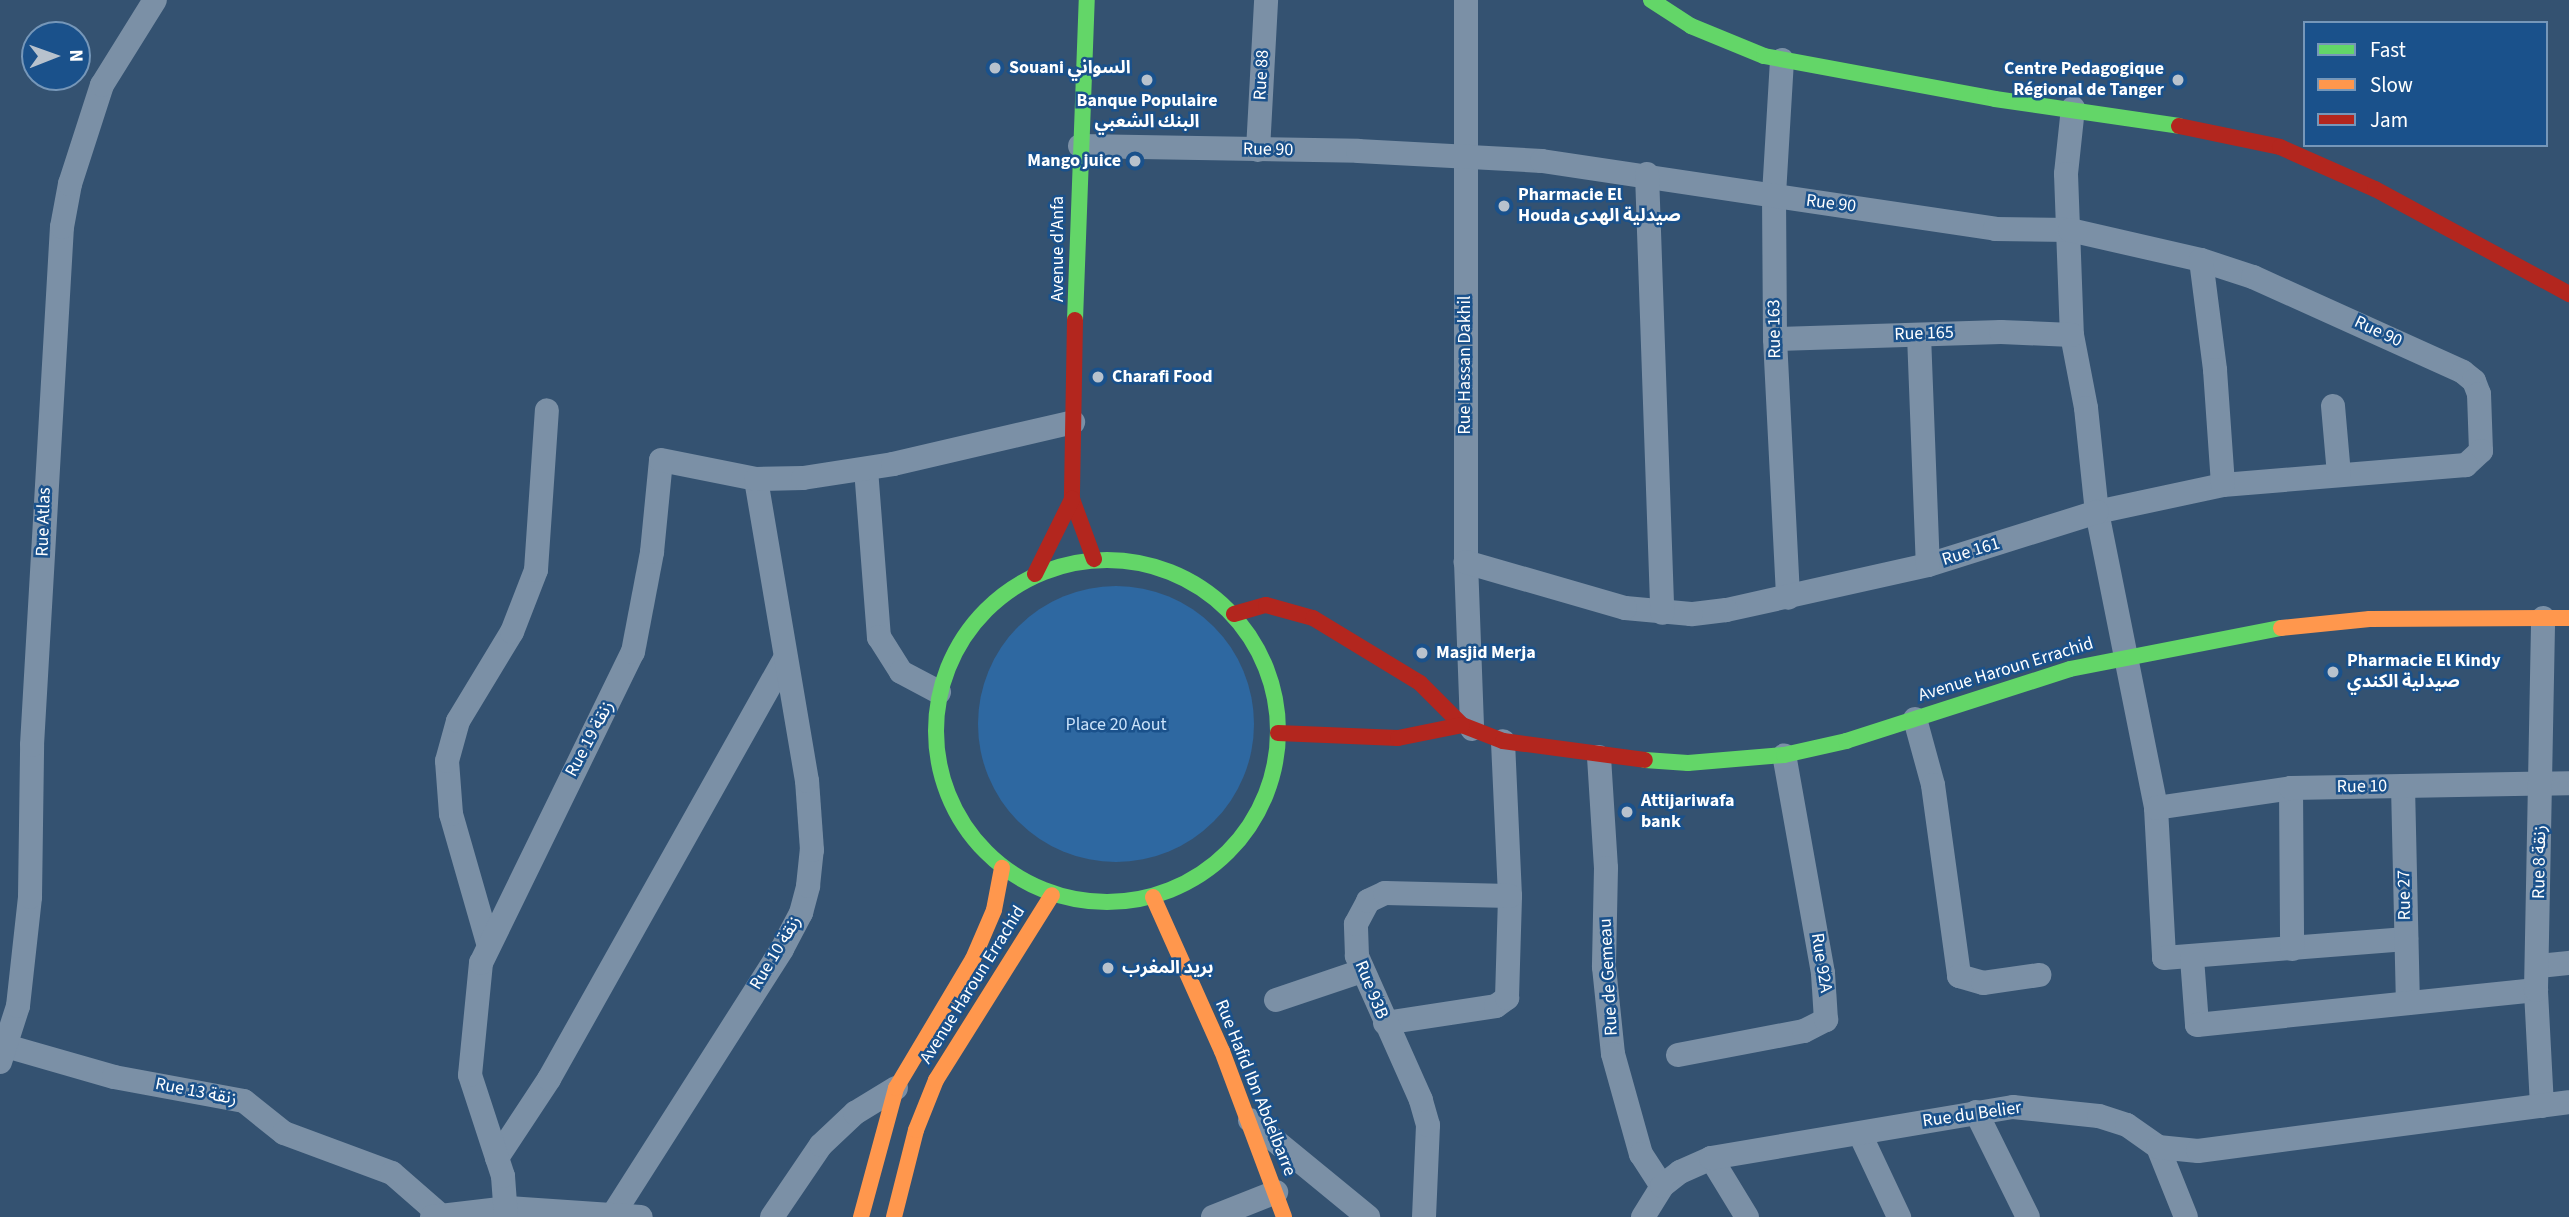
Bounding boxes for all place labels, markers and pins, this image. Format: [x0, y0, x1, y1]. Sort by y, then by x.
place label: Souani السواني [1009, 57, 1131, 79]
place label: Centre Pedagogique Régional de Tanger [2004, 59, 2164, 102]
marker: Souani السواني [987, 60, 1003, 76]
marker: Banque Populaire البنك الشعبي [1139, 72, 1155, 88]
marker: Centre Pedagogique Régional de Tanger [2170, 72, 2186, 88]
place label: Banque Populaire البنك الشعبي [1077, 91, 1217, 134]
place label: Mango juice [1027, 150, 1121, 172]
marker: Mango juice [1127, 153, 1143, 169]
place label: Pharmacie El Houda صيدلية الهدى [1518, 185, 1681, 228]
marker: Pharmacie El Houda صيدلية الهدى [1496, 198, 1512, 214]
place label: Charafi Food [1112, 366, 1212, 388]
marker: Charafi Food [1090, 369, 1106, 385]
place label: Masjid Merja [1436, 642, 1536, 664]
marker: Masjid Merja [1414, 645, 1430, 661]
place label: Pharmacie El Kindy صيدلية الكندي [2347, 651, 2501, 694]
marker: Pharmacie El Kindy صيدلية الكندي [2325, 664, 2341, 680]
place label: Attijariwafa bank [1641, 791, 1735, 834]
marker: Attijariwafa bank [1619, 804, 1635, 820]
place label: بريد المغرب [1122, 957, 1214, 979]
marker: بريد المغرب [1100, 960, 1116, 976]

